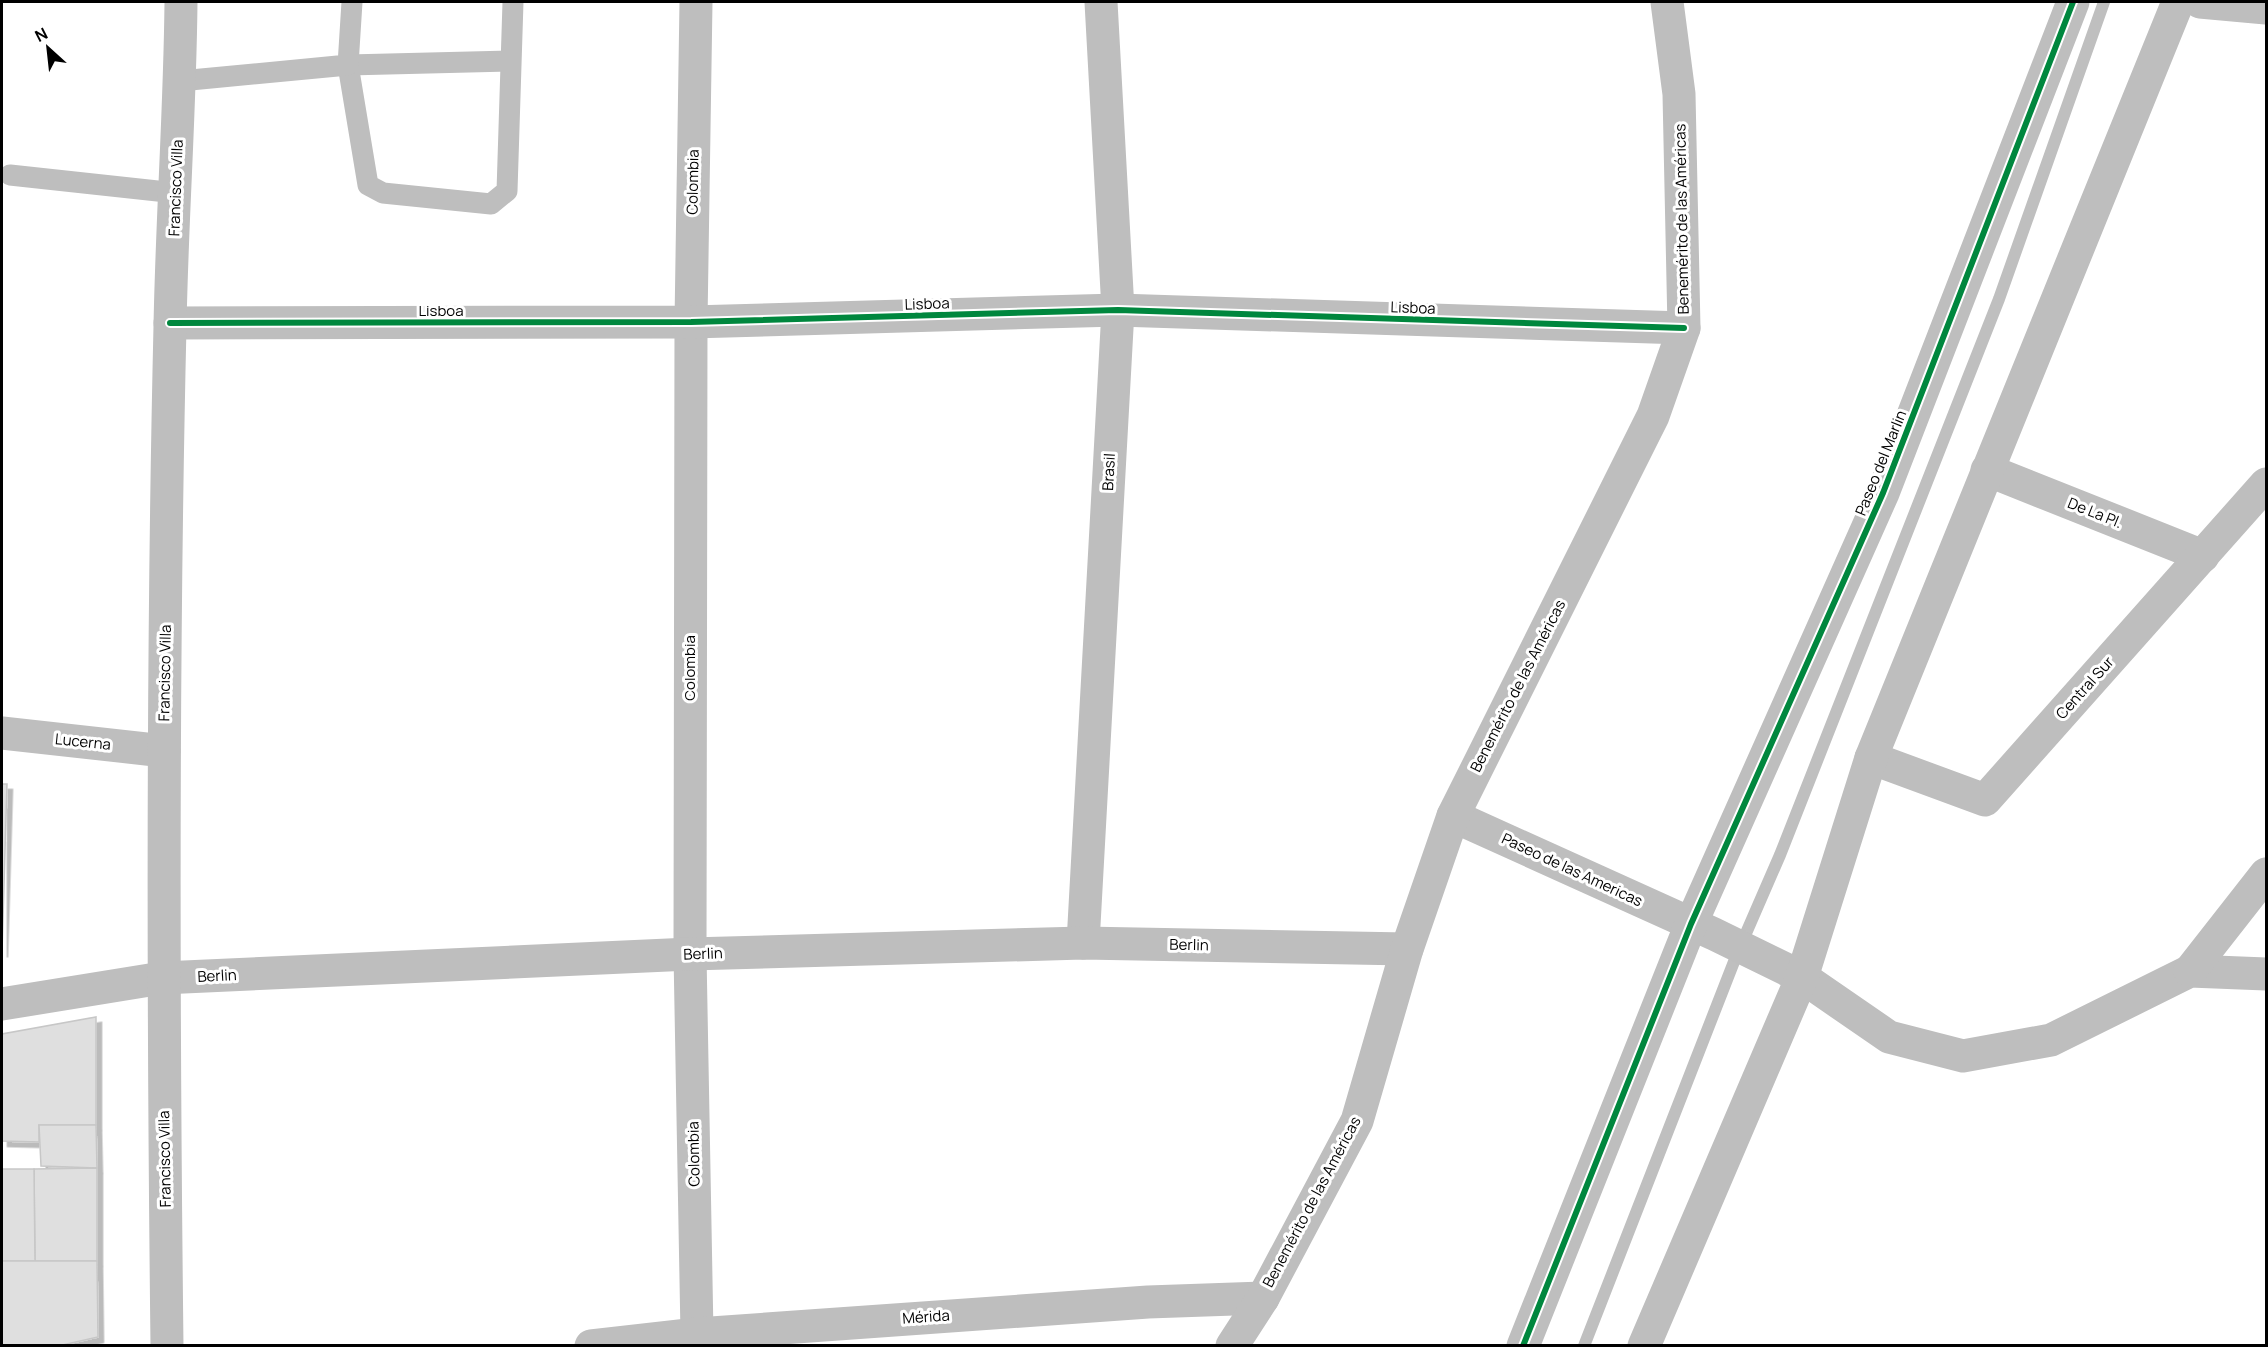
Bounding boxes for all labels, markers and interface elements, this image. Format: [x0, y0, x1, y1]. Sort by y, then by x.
north arrow [18, 18, 78, 78]
text: N [31, 22, 51, 47]
street label: Benemérito de las Américas [1669, 123, 1694, 315]
street label: Francisco Villa [163, 139, 188, 237]
street label: Colombia [681, 149, 704, 215]
street label: Lisboa [904, 292, 950, 315]
street label: Lisboa [1390, 296, 1436, 319]
street label: Lisboa [418, 300, 464, 321]
street label: Paseo del Marlin [1850, 407, 1911, 519]
street label: Brasil [1097, 453, 1120, 491]
street label: De La Pl. [2065, 492, 2126, 533]
street label: Benemérito de las Américas [1465, 596, 1570, 776]
street label: Francisco Villa [153, 624, 176, 722]
street label: Colombia [679, 635, 700, 701]
street label: Central Sur [2051, 651, 2119, 724]
street label: Lucerna [54, 728, 112, 755]
street label: Paseo de las Americas [1498, 828, 1646, 911]
street label: Berlin [1169, 934, 1209, 955]
street label: Berlin [683, 942, 723, 965]
street label: Berlin [197, 964, 237, 987]
street label: Francisco Villa [153, 1110, 176, 1208]
street label: Benemérito de las Américas [1257, 1112, 1366, 1291]
street label: Colombia [682, 1121, 705, 1187]
street label: Mérida [902, 1304, 950, 1329]

